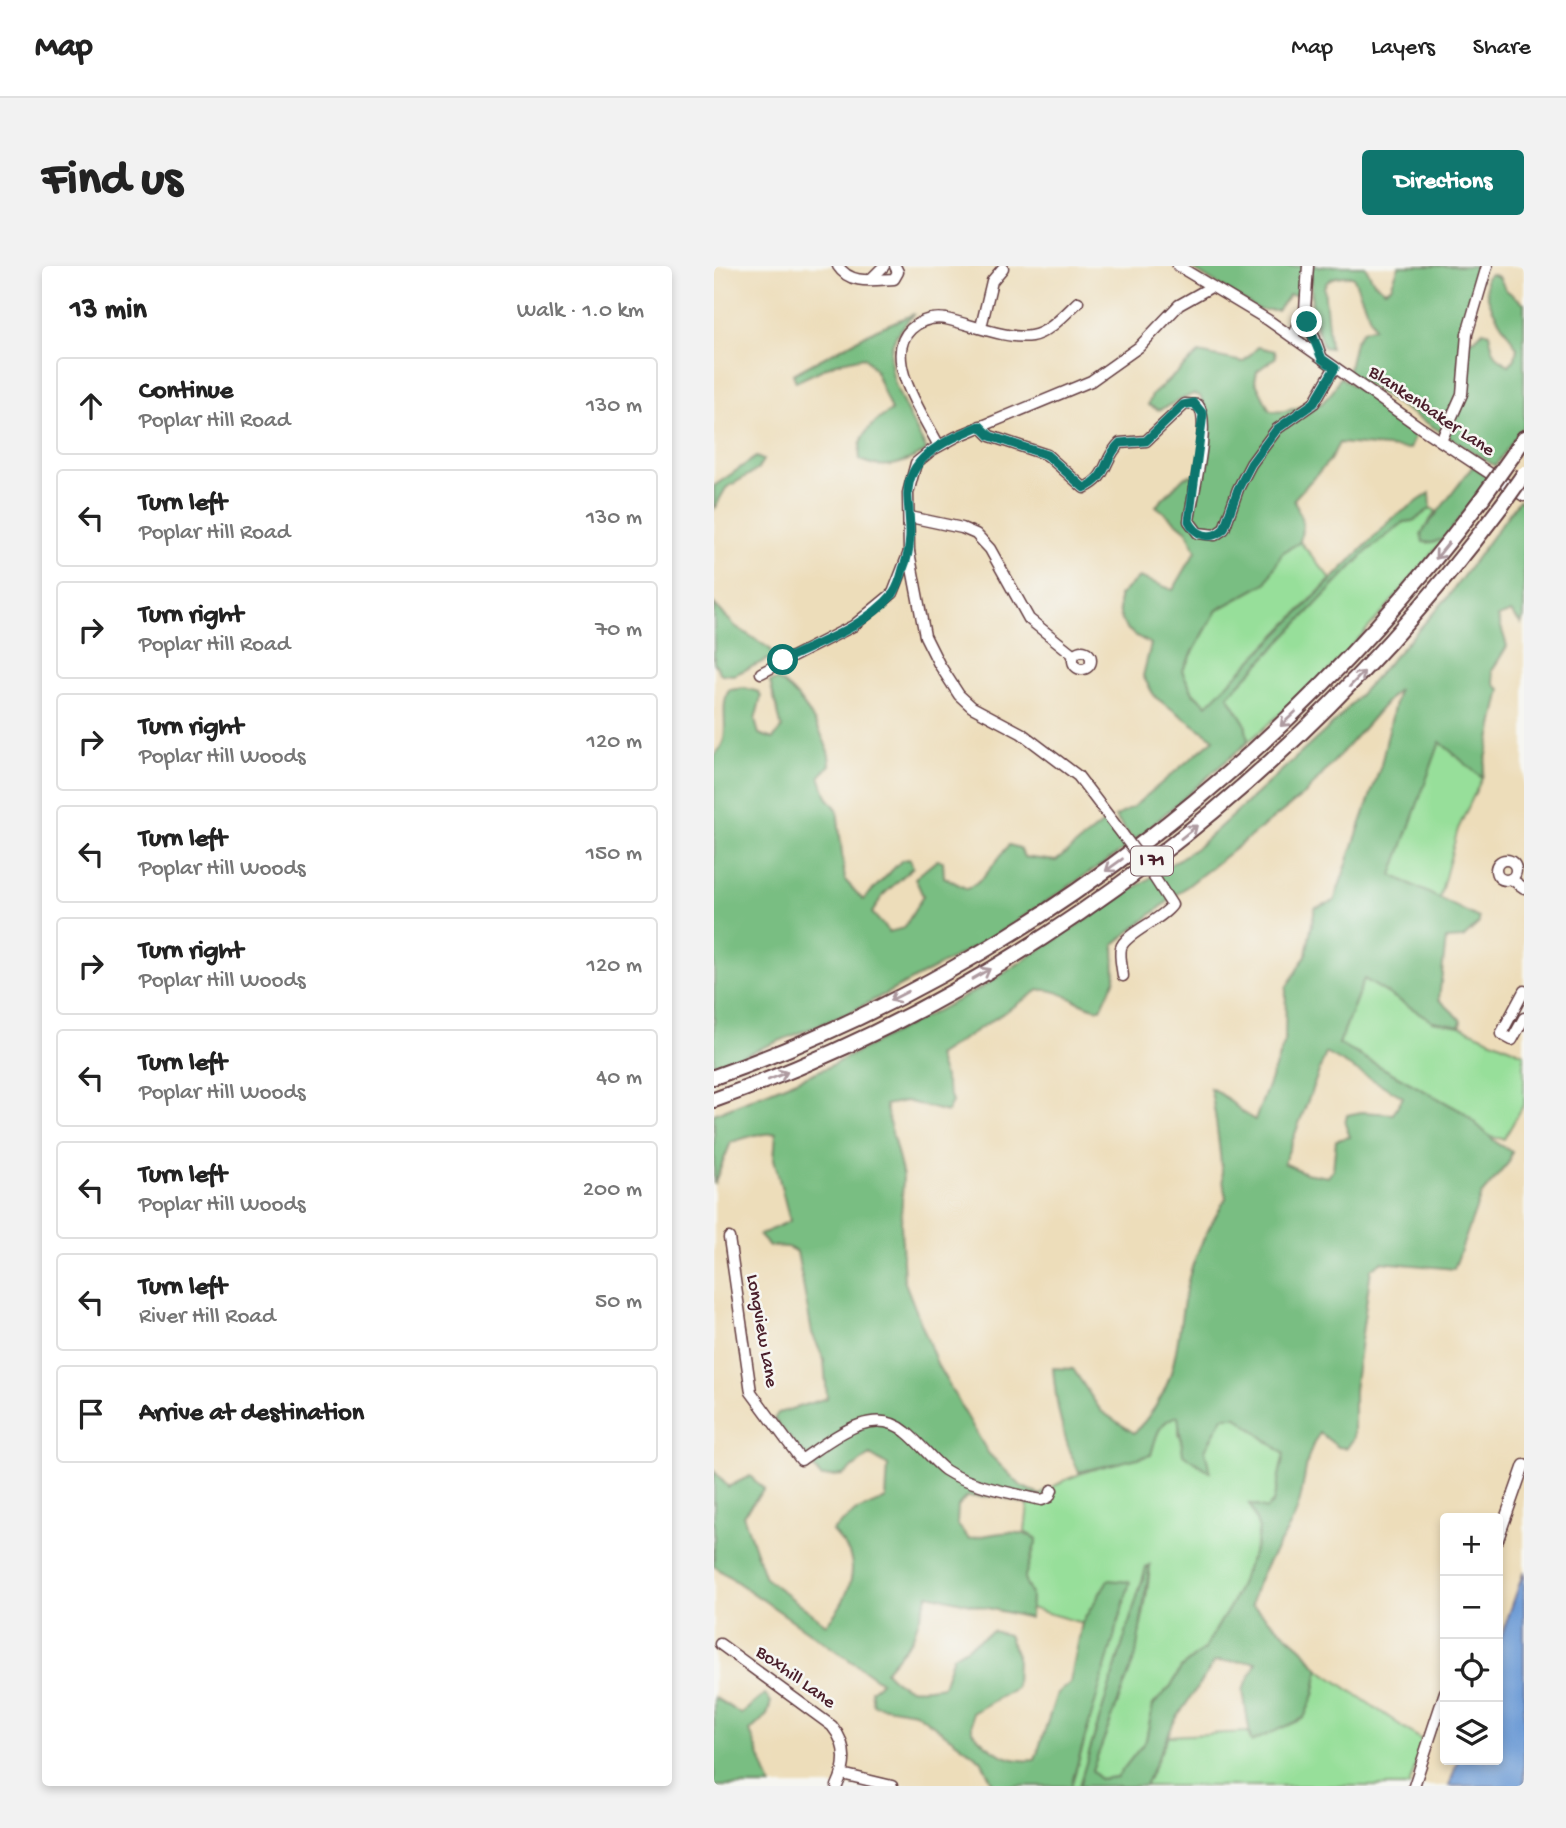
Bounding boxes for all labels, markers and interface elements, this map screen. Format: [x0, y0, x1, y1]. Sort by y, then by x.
text: Map [35, 29, 92, 67]
text: Map [1291, 34, 1333, 63]
text: Layers [1371, 34, 1435, 63]
text: Share [1473, 34, 1531, 63]
button: Directions [1362, 150, 1524, 215]
text: Find us [42, 153, 182, 211]
text: 13 min [70, 294, 147, 329]
text: Walk · 1.0 km [517, 298, 644, 325]
route end [1291, 306, 1322, 337]
street label: Blankenbaker Lane [1363, 361, 1499, 463]
text: Continue [139, 377, 233, 408]
icon: ahead [72, 387, 110, 425]
text: 130 m [586, 393, 642, 420]
text: Poplar Hill Road [139, 408, 290, 435]
text: Turn left [139, 489, 227, 520]
icon: left [72, 499, 110, 537]
text: 130 m [586, 505, 642, 532]
text: Poplar Hill Road [139, 520, 290, 547]
one-way arrow [1434, 542, 1449, 560]
text: Turn right [139, 601, 243, 632]
icon: right [72, 611, 110, 649]
text: 70 m [595, 617, 642, 644]
text: Poplar Hill Road [139, 632, 290, 659]
route start [767, 644, 798, 675]
one-way arrow [1348, 671, 1365, 688]
one-way arrow [1280, 711, 1297, 728]
text: Turn right [139, 713, 243, 744]
icon: right [72, 723, 110, 761]
text: 120 m [587, 729, 642, 756]
text: Poplar Hill Woods [139, 744, 305, 771]
one-way arrow [1180, 824, 1198, 840]
text: Turn left [139, 825, 227, 856]
icon: left [72, 835, 110, 873]
text: 150 m [586, 841, 642, 868]
road number: I 71 [1131, 846, 1173, 876]
text: Poplar Hill Woods [139, 856, 305, 883]
one-way arrow [1105, 857, 1123, 872]
text: Turn right [139, 937, 243, 968]
icon: right [72, 947, 110, 985]
text: 120 m [587, 953, 642, 980]
one-way arrow [970, 967, 990, 981]
text: Poplar Hill Woods [139, 968, 305, 995]
one-way arrow [889, 990, 910, 1004]
text: Turn left [139, 1049, 227, 1080]
icon: left [72, 1059, 110, 1097]
text: 40 m [596, 1065, 642, 1092]
one-way arrow [766, 1068, 788, 1081]
text: Poplar Hill Woods [139, 1080, 305, 1107]
text: Turn left [139, 1161, 227, 1192]
icon: left [72, 1171, 110, 1209]
text: 200 m [583, 1177, 642, 1204]
text: Poplar Hill Woods [139, 1192, 305, 1219]
text: Turn left [139, 1273, 227, 1304]
street label: Longview Lane [740, 1273, 782, 1390]
icon: left [72, 1283, 110, 1321]
text: 50 m [595, 1289, 642, 1316]
text: River Hill Road [139, 1304, 276, 1331]
icon: arrive [72, 1395, 110, 1433]
text: Arrive at destination [139, 1399, 364, 1430]
map controls [1440, 1513, 1503, 1765]
button: + [1440, 1513, 1503, 1576]
button: − [1440, 1576, 1503, 1639]
button: locate [1440, 1639, 1503, 1702]
street label: Boxhill Lane [750, 1641, 840, 1715]
button: layers [1440, 1702, 1503, 1765]

